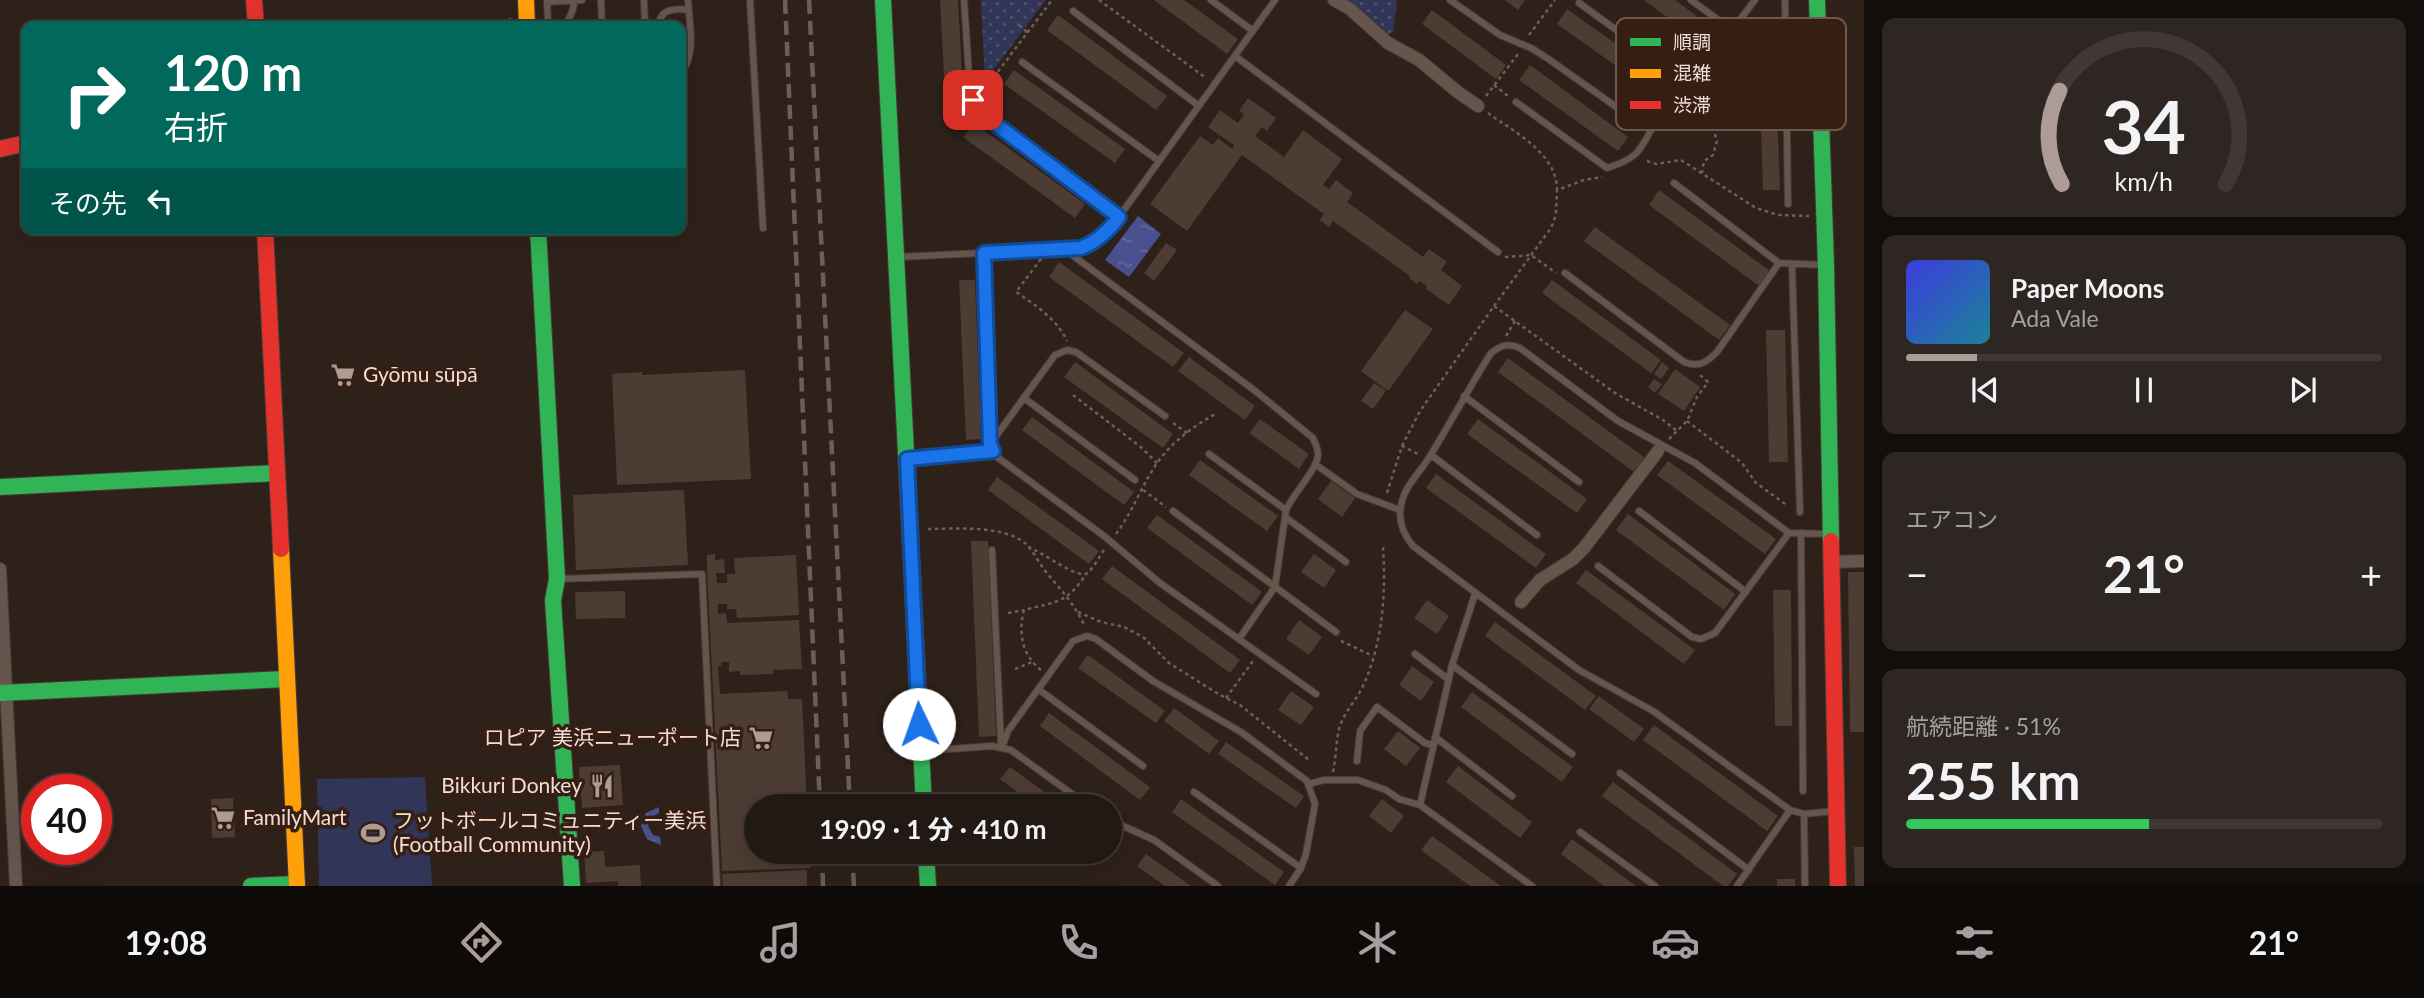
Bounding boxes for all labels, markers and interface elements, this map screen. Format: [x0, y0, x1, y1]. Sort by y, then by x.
legend [1616, 18, 1846, 130]
text: 順調 [1673, 30, 1711, 53]
text: 120 m [164, 43, 302, 101]
icon: right [49, 49, 140, 140]
text: 混雑 [1673, 61, 1711, 84]
pin [943, 70, 1003, 130]
icon: arrive [954, 81, 992, 119]
text: 34 [2102, 82, 2186, 170]
text: 渋滞 [1673, 93, 1711, 116]
text: 右折 [164, 107, 228, 146]
text: km/h [2115, 165, 2173, 195]
icon: left [141, 182, 179, 220]
text: その先 [49, 187, 127, 219]
text: Paper Moons [2011, 272, 2164, 304]
text: Ada Vale [2011, 304, 2099, 332]
supermarket icon: Gyōmu sūpā [329, 361, 357, 389]
place label: Gyōmu sūpā [363, 361, 478, 386]
icon: previous [1966, 371, 2004, 409]
icon: pause [2125, 371, 2163, 409]
icon: next [2284, 371, 2322, 409]
text: エアコン [1906, 505, 1998, 533]
text: 21° [2103, 542, 2185, 604]
text: − [1906, 551, 1928, 597]
text: + [2360, 551, 2382, 597]
position arrow [882, 687, 956, 761]
text: 航続距離 · 51% [1906, 712, 2061, 740]
place label: ロピア 美浜ニューポート店 [484, 724, 741, 749]
supermarket icon: ロピア 美浜ニューポート店 [747, 724, 775, 752]
text: 255 km [1906, 749, 2080, 811]
place label: Bikkuri Donkey [441, 772, 582, 797]
restaurant icon: Bikkuri Donkey [588, 772, 616, 800]
speed limit sign: 40 [21, 774, 112, 865]
supermarket icon: FamilyMart [209, 804, 237, 832]
place label: FamilyMart [243, 804, 347, 829]
place label: フットボールコミュニティー美浜 (Football Community) [393, 807, 706, 856]
text: 19:09 · 1 分 · 410 m [819, 813, 1047, 845]
sports icon: フットボールコミュニティー美浜 (Football Community) [359, 819, 387, 847]
icon: directions [457, 918, 506, 967]
icon: music [756, 918, 805, 967]
icon: phone [1054, 918, 1103, 967]
icon: climate [1353, 918, 1402, 967]
icon: car [1651, 918, 1700, 967]
icon: filters [1950, 918, 1999, 967]
text: 19:08 [125, 923, 207, 962]
text: 21° [2249, 923, 2299, 962]

